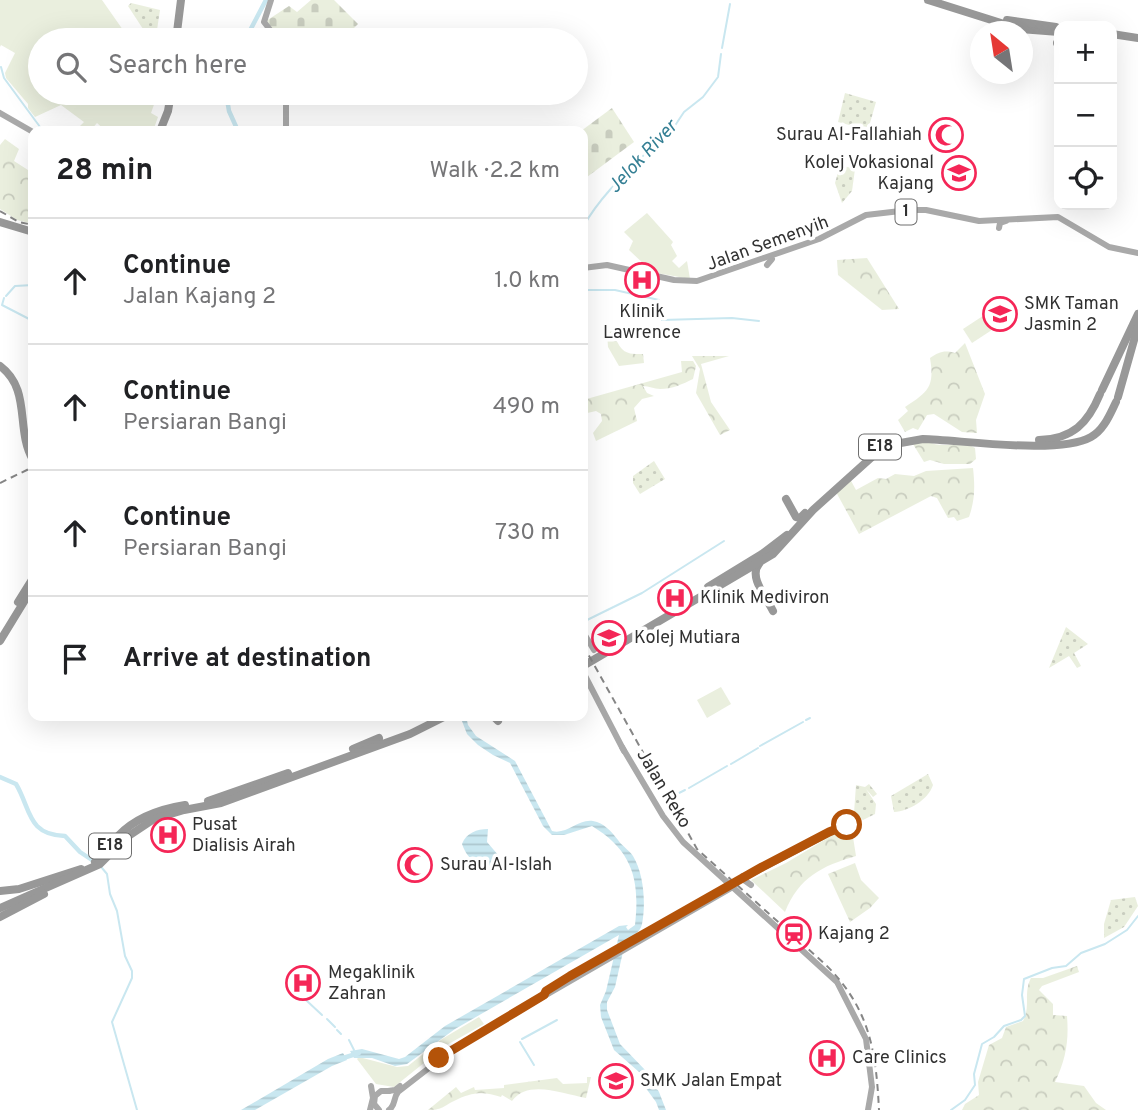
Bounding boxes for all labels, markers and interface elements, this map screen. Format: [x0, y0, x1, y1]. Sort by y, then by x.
north arrow [970, 21, 1033, 84]
map controls [1054, 21, 1117, 210]
button: + [1054, 21, 1117, 84]
search box [28, 28, 588, 105]
icon: search [52, 48, 90, 86]
text: Search here [108, 50, 247, 83]
button: − [1054, 84, 1117, 147]
water label: Jelok River [603, 114, 684, 199]
mosque icon: Surau Al-Fallahiah [927, 116, 965, 154]
place label: Surau Al-Fallahiah [776, 124, 922, 147]
button: locate [1054, 147, 1117, 210]
place label: Kolej Vokasional Kajang [804, 152, 934, 196]
text: 28 min [56, 153, 153, 190]
school or university icon: Kolej Vokasional Kajang [940, 154, 978, 192]
text: Walk · 2.2 km [430, 157, 560, 186]
road number: 1 [895, 200, 916, 224]
street label: Jalan Semenyih [704, 211, 832, 277]
text: Continue [123, 250, 231, 283]
hospital icon: Klinik Lawrence [623, 261, 661, 299]
icon: ahead [56, 262, 94, 300]
text: 1.0 km [494, 267, 560, 296]
text: Jalan Kajang 2 [123, 283, 276, 312]
place label: SMK Taman Jasmin 2 [1024, 293, 1119, 337]
school or university icon: SMK Taman Jasmin 2 [981, 295, 1019, 333]
place label: Klinik Lawrence [603, 301, 681, 345]
text: Continue [123, 376, 231, 409]
icon: ahead [56, 388, 94, 426]
text: 490 m [493, 393, 560, 422]
text: Persiaran Bangi [123, 409, 287, 438]
road number: E18 [859, 434, 901, 460]
text: Continue [123, 502, 231, 535]
icon: ahead [56, 514, 94, 552]
text: 730 m [495, 519, 560, 548]
text: Persiaran Bangi [123, 535, 287, 564]
hospital icon: Klinik Mediviron [656, 579, 694, 617]
place label: Klinik Mediviron [700, 587, 829, 610]
school or university icon: Kolej Mutiara [590, 619, 628, 657]
place label: Kolej Mutiara [634, 627, 740, 650]
icon: arrive [56, 640, 94, 678]
text: Arrive at destination [123, 643, 371, 676]
street label: Jalan Reko [630, 745, 696, 833]
route start [831, 809, 862, 840]
place label: Pusat Dialisis Airah [192, 814, 296, 858]
hospital icon: Pusat Dialisis Airah [149, 816, 187, 854]
road number: E18 [89, 834, 131, 859]
mosque icon: Surau Al-Islah [396, 846, 434, 884]
place label: Surau Al-Islah [440, 854, 552, 877]
station icon: Kajang 2 [775, 915, 813, 953]
place label: Kajang 2 [818, 923, 890, 946]
place label: Megaklinik Zahran [328, 962, 415, 1006]
hospital icon: Megaklinik Zahran [284, 964, 322, 1002]
hospital icon: Care Clinics [808, 1039, 846, 1077]
route end [423, 1042, 454, 1073]
place label: Care Clinics [852, 1047, 947, 1070]
school or university icon: SMK Jalan Empat [597, 1062, 635, 1100]
place label: SMK Jalan Empat [640, 1070, 782, 1093]

